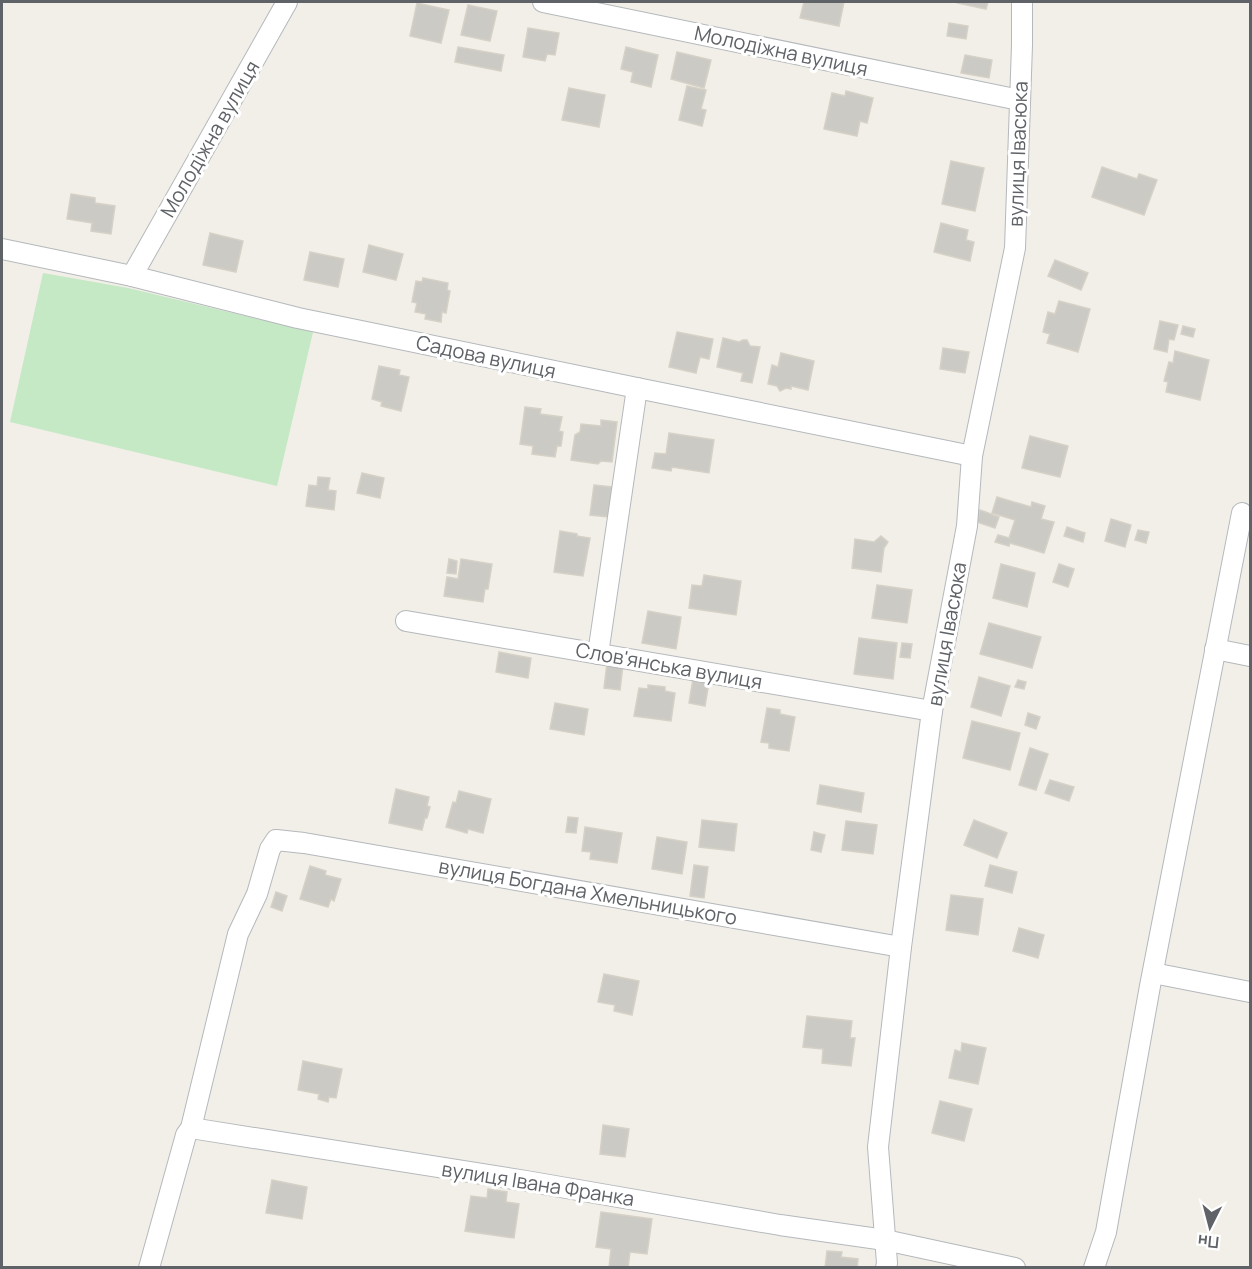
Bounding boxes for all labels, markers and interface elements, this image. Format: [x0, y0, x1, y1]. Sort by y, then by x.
street label: Молодіжна вулиця [692, 19, 870, 82]
street label: Молодіжна вулиця [154, 55, 265, 222]
street label: вулиця Івасюка [1001, 81, 1034, 227]
street label: Садова вулиця [414, 329, 558, 384]
street label: вулиця Івасюка [921, 560, 972, 708]
street label: Слов'янська вулиця [574, 636, 764, 695]
street label: вулиця Богдана Хмельницького [437, 852, 740, 931]
street label: вулиця Івана Франка [440, 1155, 636, 1212]
north arrow [1180, 1197, 1240, 1257]
text: Пн [1197, 1230, 1220, 1254]

